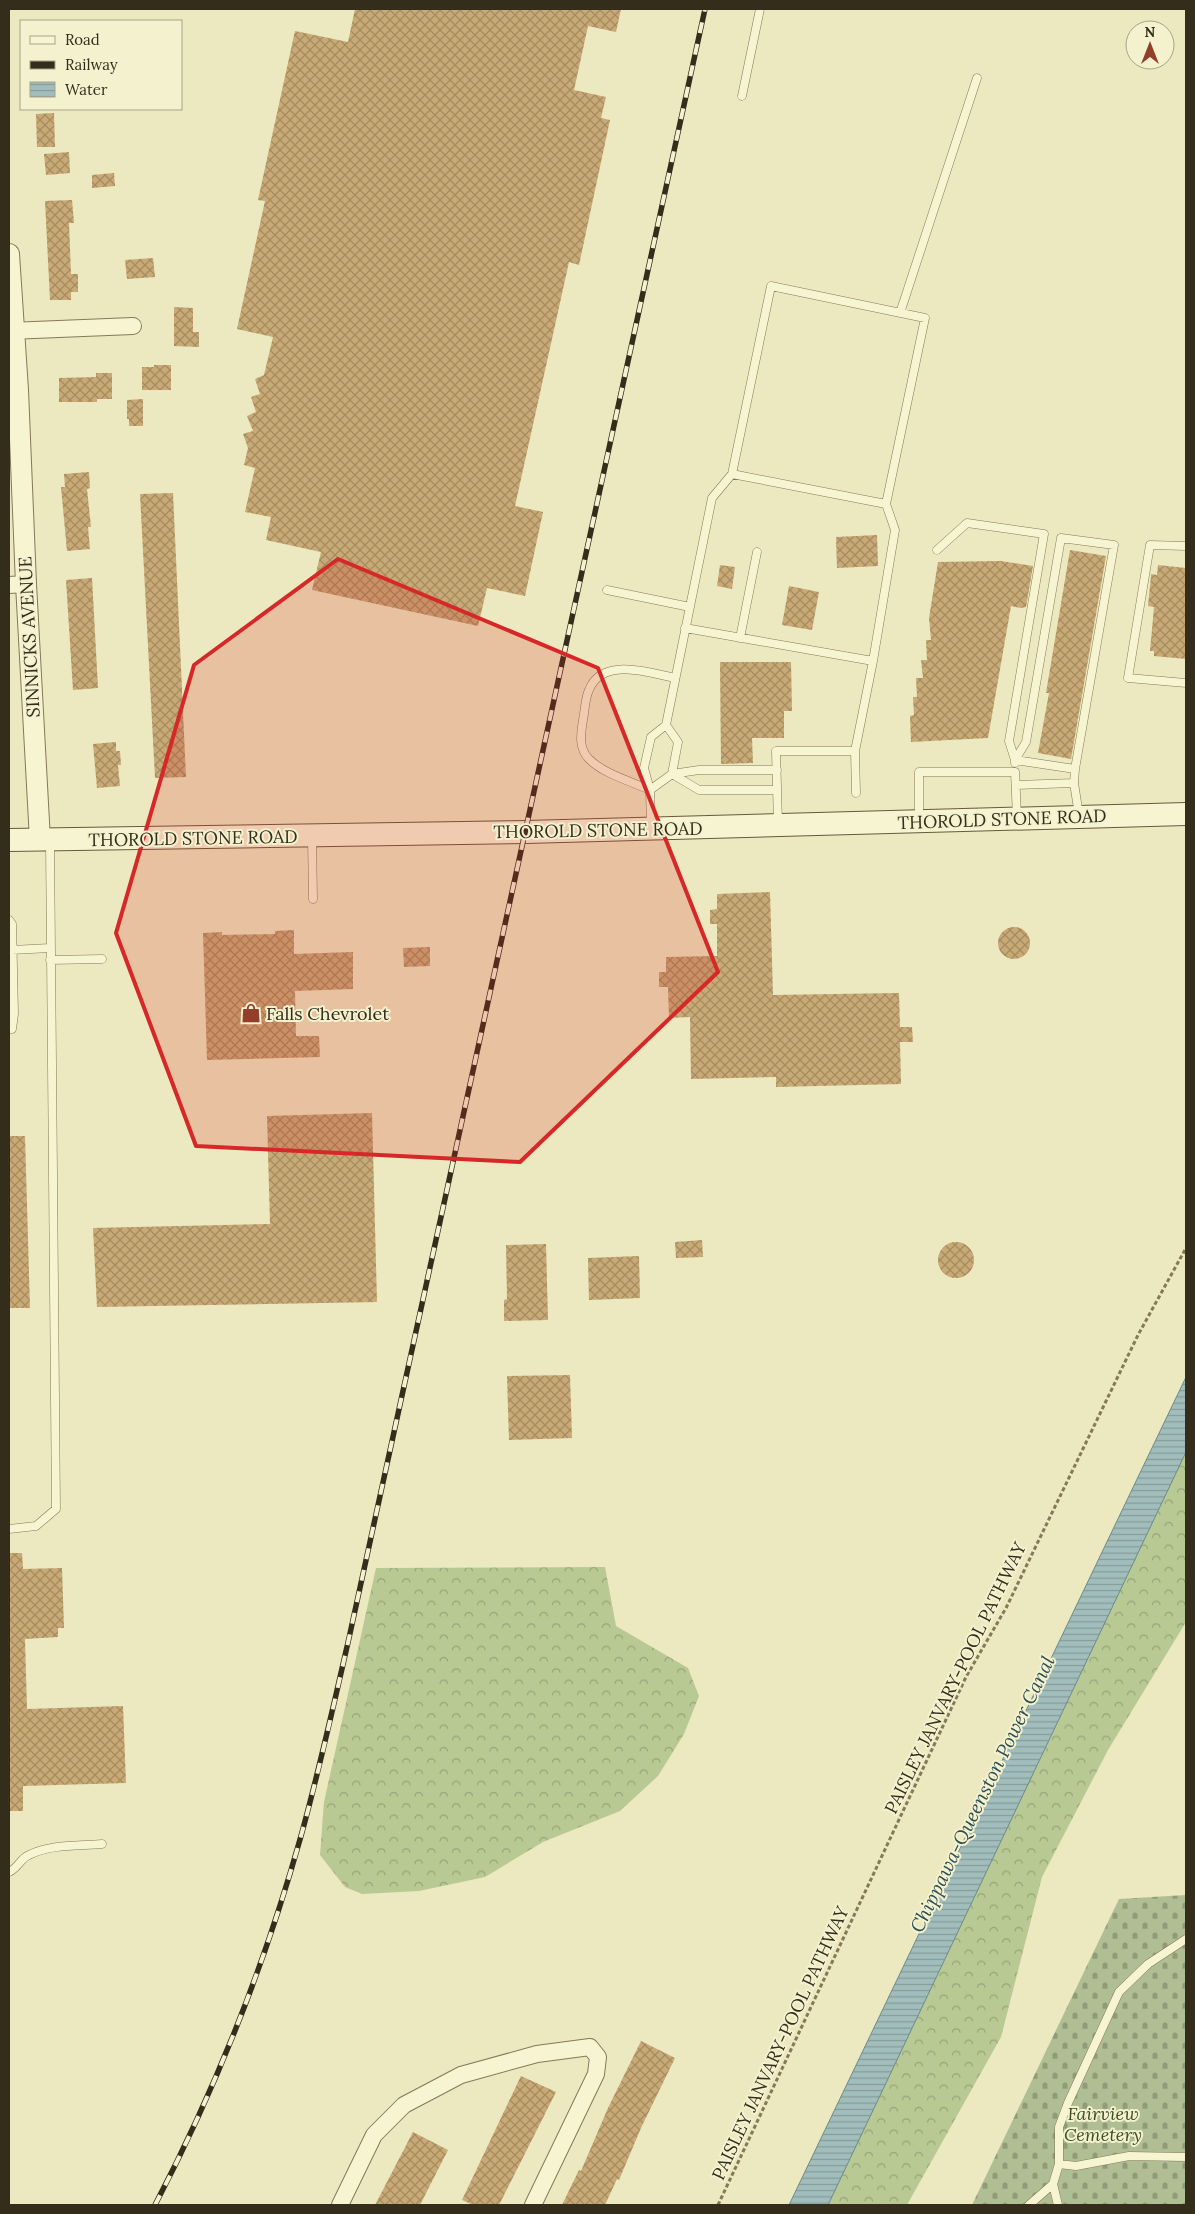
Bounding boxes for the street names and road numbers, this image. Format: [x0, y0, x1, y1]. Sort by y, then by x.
street label: SINNICKS AVENUE [13, 556, 45, 718]
street label: THOROLD STONE ROAD [897, 804, 1107, 834]
street label: THOROLD STONE ROAD [493, 817, 703, 843]
street label: THOROLD STONE ROAD [88, 825, 298, 851]
street label: PAISLEY JANVARY-POOL PATHWAY [879, 1538, 1031, 1818]
street label: PAISLEY JANVARY-POOL PATHWAY [706, 1902, 854, 2184]

